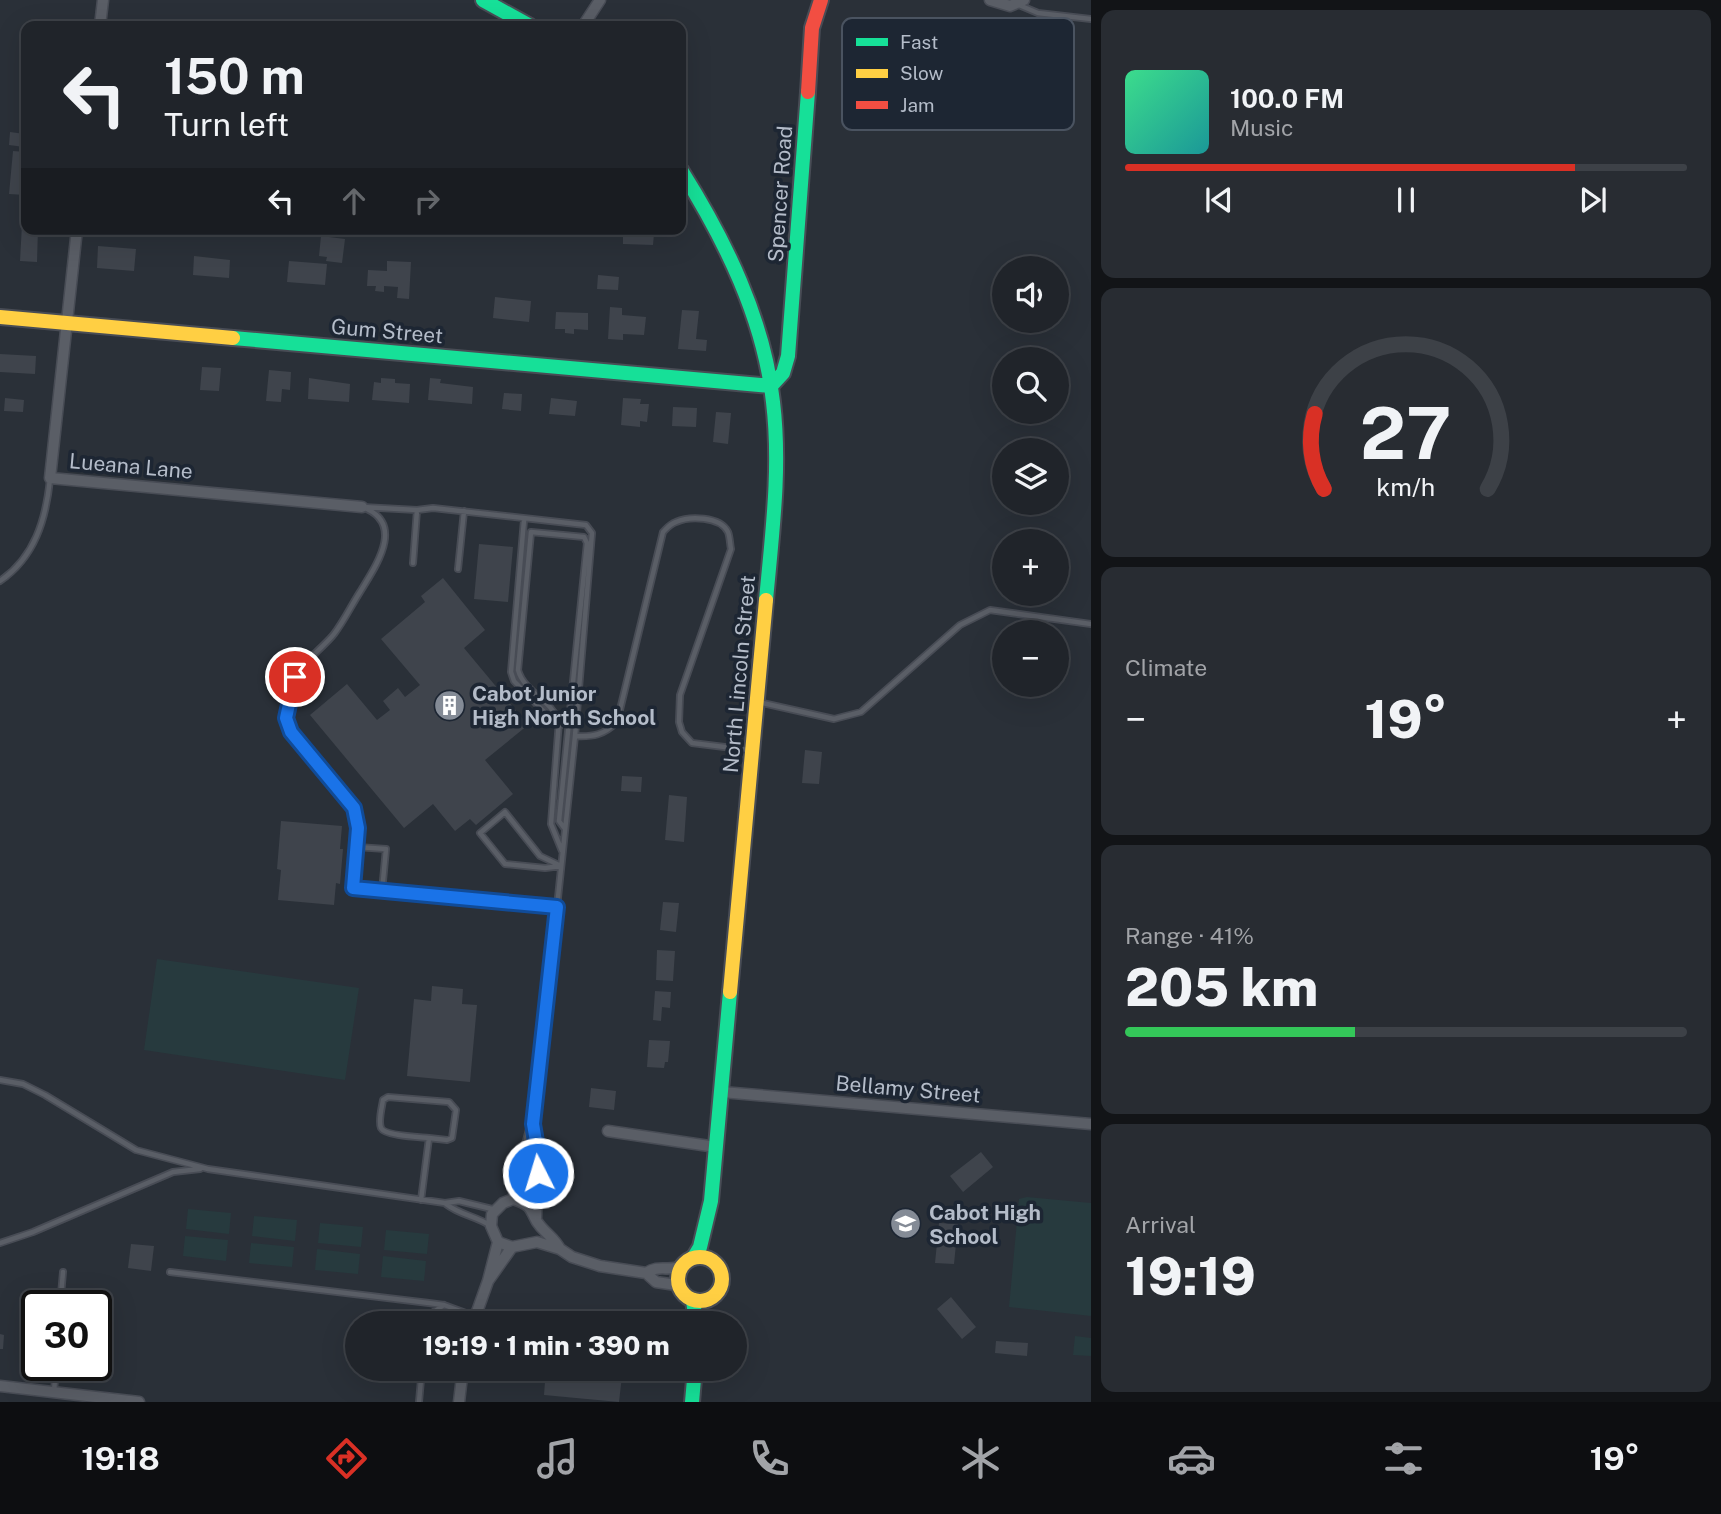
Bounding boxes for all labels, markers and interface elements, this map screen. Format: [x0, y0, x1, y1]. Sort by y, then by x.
legend [842, 18, 1074, 130]
text: Fast [900, 31, 938, 53]
text: 150 m [164, 47, 305, 105]
icon: left [49, 49, 140, 140]
text: Slow [900, 62, 944, 84]
text: 100.0 FM [1230, 83, 1344, 114]
text: Jam [900, 94, 934, 116]
text: Turn left [164, 106, 289, 143]
text: Music [1230, 114, 1294, 141]
street label: Spencer Road [763, 125, 797, 263]
icon: previous [1200, 181, 1238, 219]
icon: pause [1387, 181, 1425, 219]
icon: next [1574, 181, 1612, 219]
icon: left [262, 182, 300, 220]
icon: ahead [335, 182, 373, 220]
icon: right [408, 182, 446, 220]
map controls [992, 256, 1069, 697]
button: sound [992, 256, 1069, 333]
street label: Gum Street [330, 314, 444, 348]
button: search [992, 347, 1069, 424]
text: 27 [1360, 390, 1452, 475]
button: layers [992, 438, 1069, 515]
street label: Lueana Lane [68, 448, 194, 484]
text: km/h [1377, 471, 1435, 501]
button: + [992, 529, 1069, 606]
street label: North Lincoln Street [718, 574, 760, 774]
button: − [992, 620, 1069, 697]
pin [265, 647, 325, 707]
text: Climate [1125, 654, 1207, 681]
icon: arrive [276, 658, 314, 696]
place label: Cabot Junior High North School [472, 681, 656, 730]
building icon: Cabot Junior High North School [432, 688, 466, 722]
text: 19° [1365, 689, 1447, 750]
text: − [1125, 697, 1146, 742]
text: + [1666, 697, 1687, 742]
text: Range · 41% [1125, 922, 1254, 949]
text: 205 km [1125, 957, 1318, 1018]
street label: Bellamy Street [834, 1070, 982, 1108]
position arrow [501, 1136, 575, 1210]
place label: Cabot High School [929, 1200, 1041, 1249]
school or university icon: Cabot High School [889, 1207, 923, 1241]
text: Arrival [1125, 1211, 1196, 1238]
text: 19:19 [1125, 1246, 1256, 1307]
speed limit sign: 30 [21, 1290, 112, 1381]
text: 19:19 · 1 min · 390 m [422, 1330, 670, 1361]
icon: directions [322, 1434, 371, 1483]
icon: music [533, 1434, 582, 1483]
icon: phone [745, 1434, 794, 1483]
icon: climate [956, 1434, 1005, 1483]
icon: car [1167, 1434, 1216, 1483]
icon: filters [1379, 1434, 1428, 1483]
text: 19:18 [81, 1440, 160, 1477]
text: 19° [1590, 1440, 1640, 1477]

